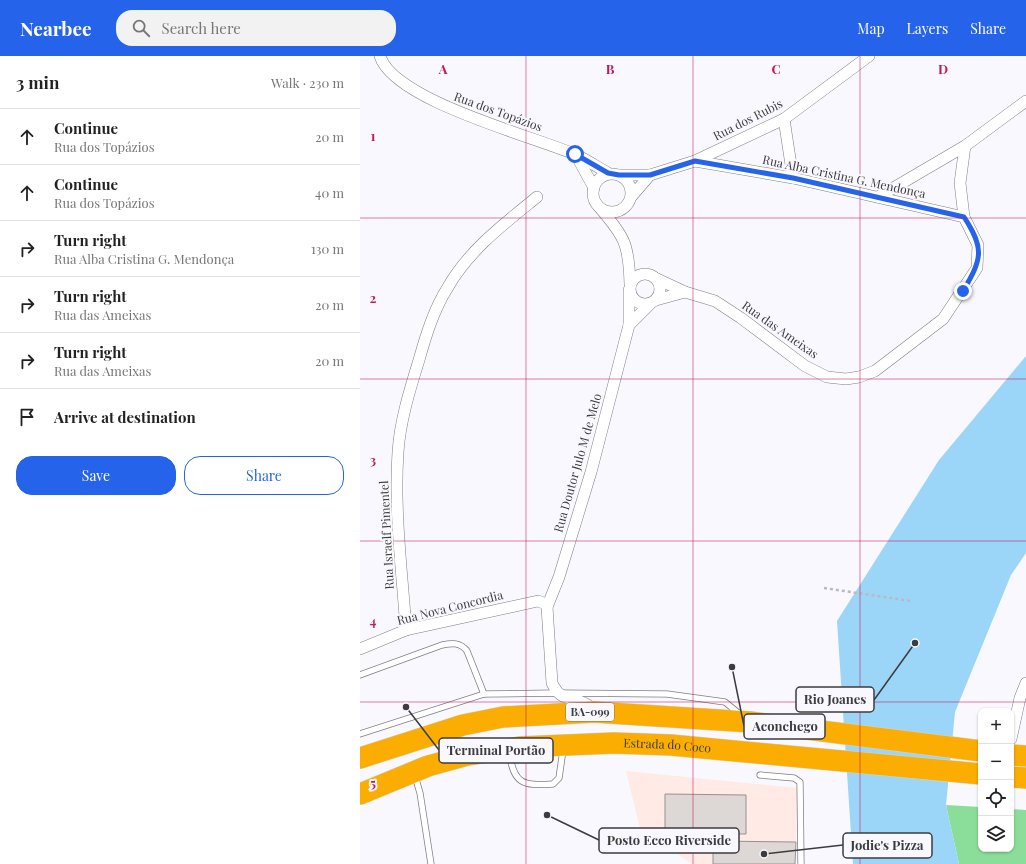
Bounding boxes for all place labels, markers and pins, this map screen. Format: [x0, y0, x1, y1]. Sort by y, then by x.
callout: Rio Joanes [796, 687, 874, 712]
callout: Aconchego [744, 714, 825, 739]
callout: Terminal Portão [439, 738, 553, 763]
callout: Posto Ecco Riverside [599, 828, 739, 853]
callout: Jodie's Pizza [843, 833, 932, 858]

